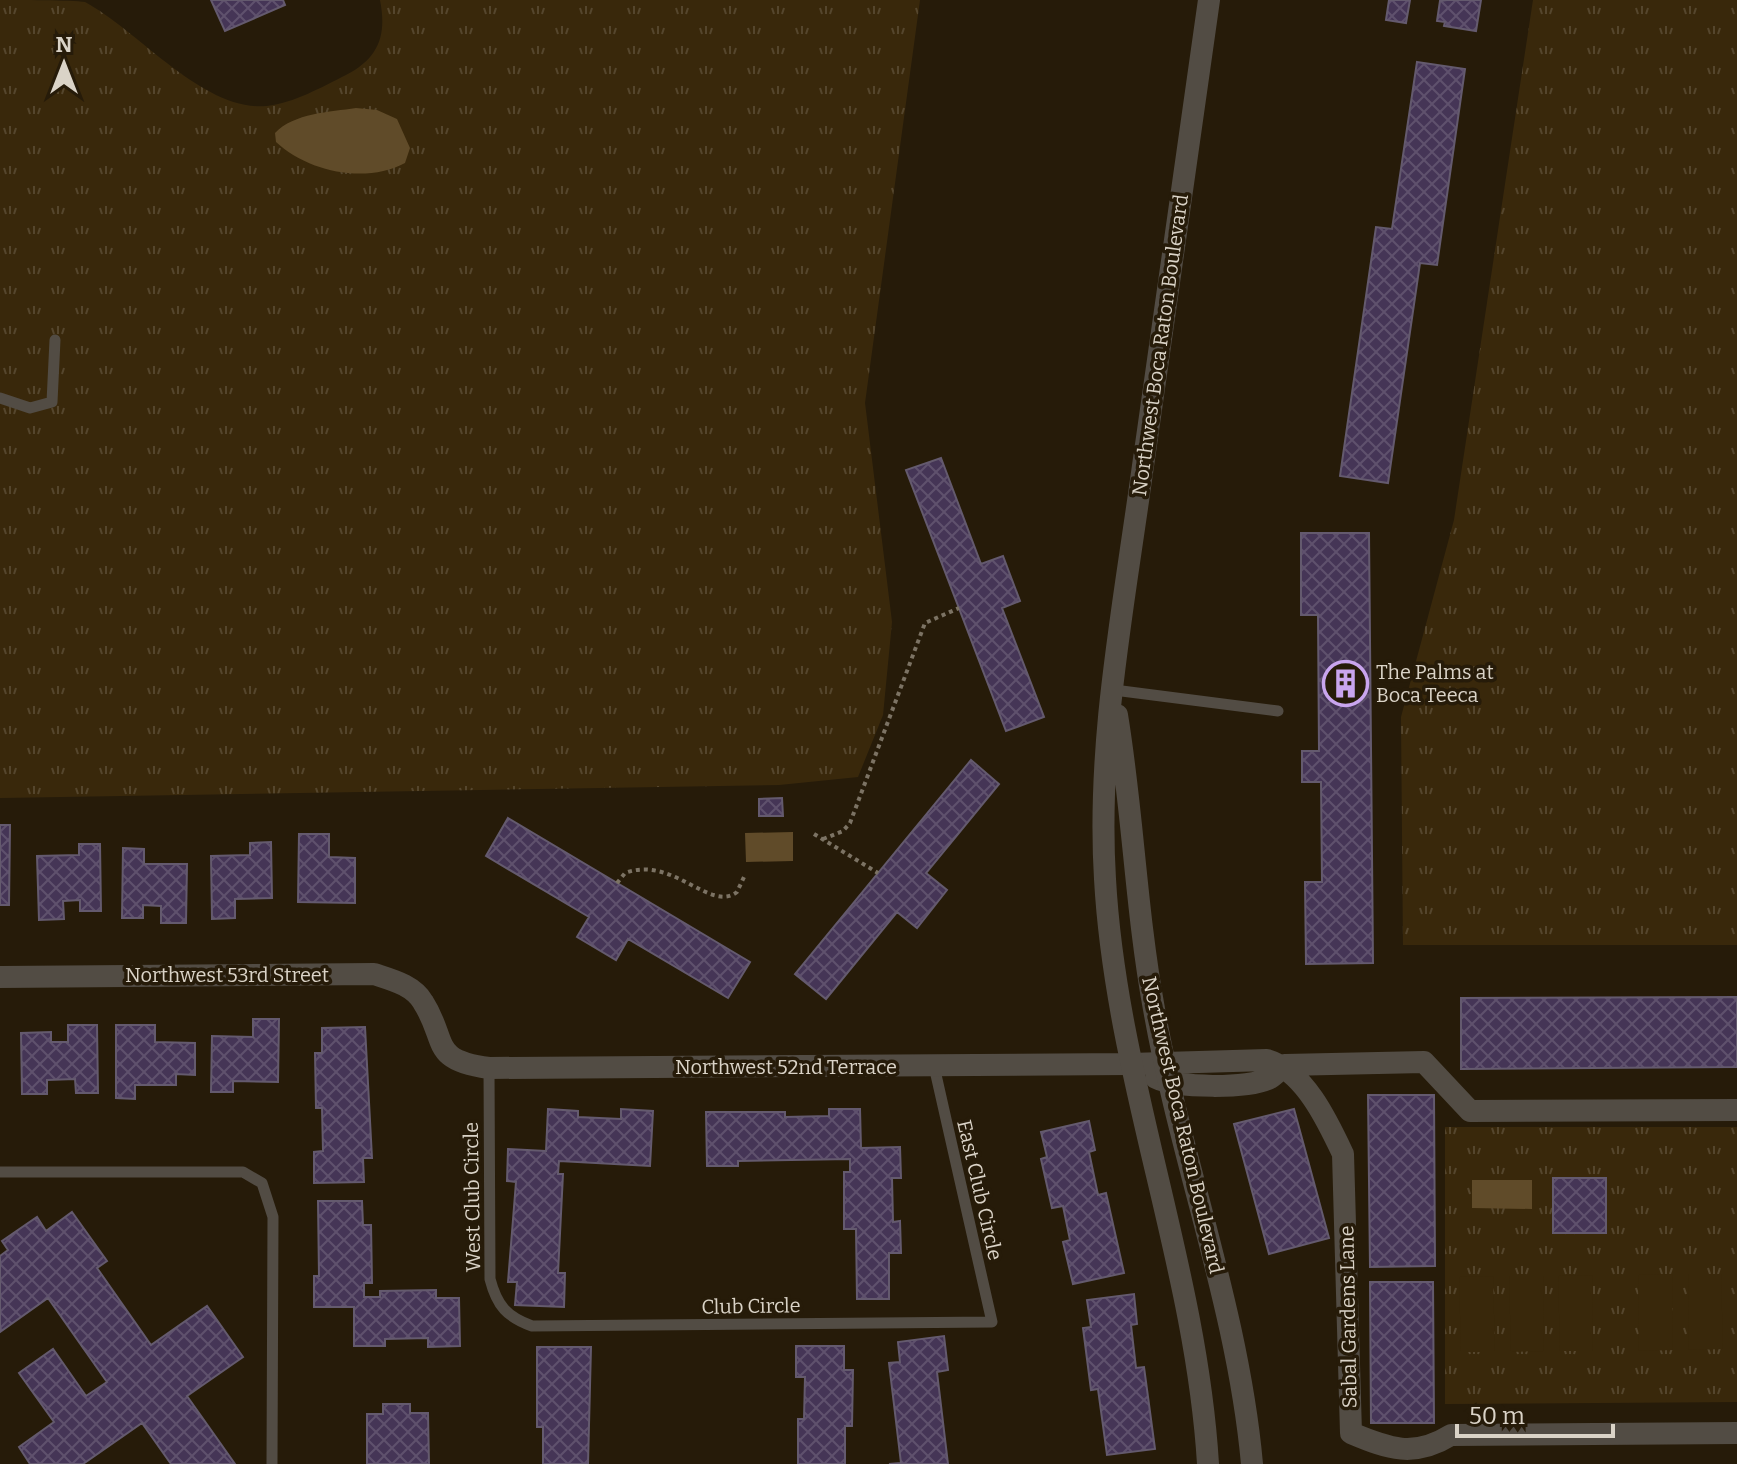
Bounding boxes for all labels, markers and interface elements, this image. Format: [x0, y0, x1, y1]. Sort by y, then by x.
north arrow [24, 24, 104, 104]
text: N [56, 31, 73, 58]
street label: Northwest Boca Raton Boulevard [1127, 193, 1193, 497]
building icon: The Palms at Boca Teeca [1321, 659, 1369, 707]
place label: The Palms at Boca Teeca [1376, 660, 1494, 707]
street label: Northwest 53rd Street [125, 963, 329, 987]
street label: Northwest Boca Raton Boulevard [1137, 974, 1229, 1276]
street label: Northwest 52nd Terrace [675, 1055, 897, 1079]
street label: East Club Circle [952, 1118, 1008, 1262]
street label: West Club Circle [459, 1122, 485, 1272]
street label: Sabal Gardens Lane [1334, 1225, 1362, 1409]
street label: Club Circle [701, 1293, 801, 1319]
scale bar [1457, 1388, 1613, 1438]
text: 50 m [1469, 1402, 1525, 1430]

